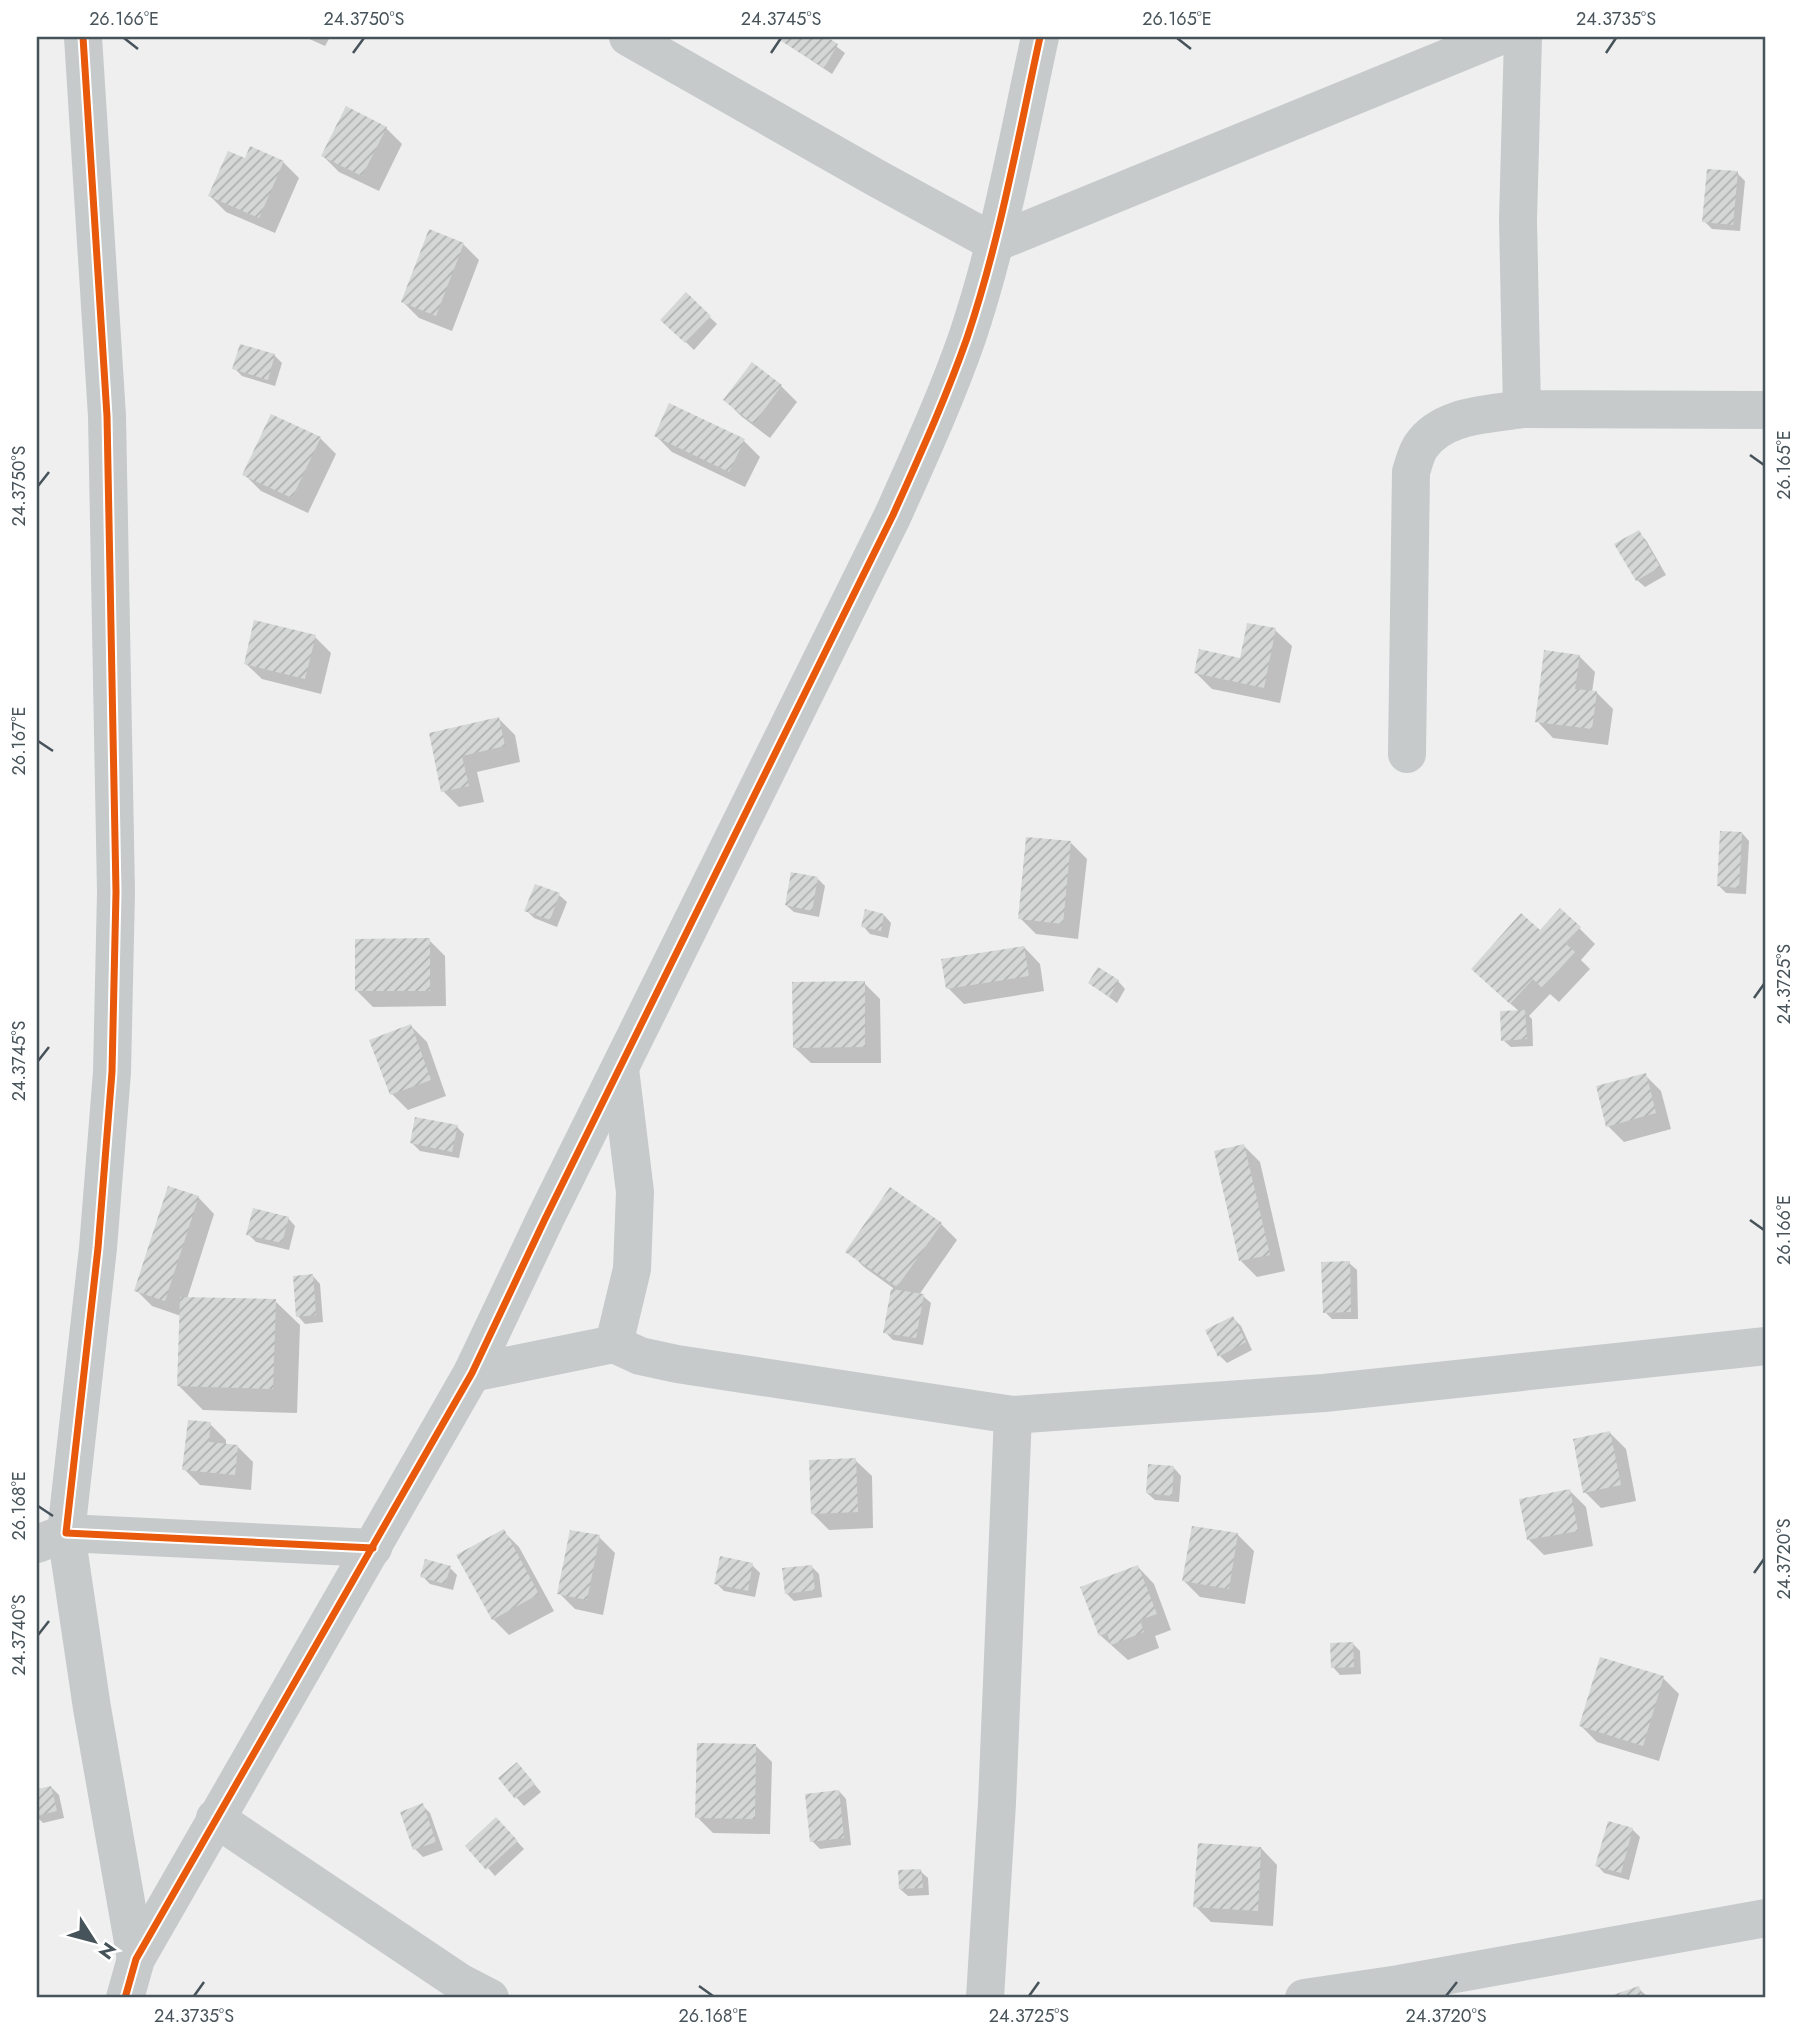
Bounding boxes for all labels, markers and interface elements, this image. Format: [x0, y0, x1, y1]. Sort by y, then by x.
text: 26.166°E [89, 6, 159, 32]
text: 24.3750°S [324, 6, 405, 32]
text: 24.3745°S [741, 6, 821, 32]
text: 26.165°E [1142, 6, 1212, 32]
text: 24.3735°S [1576, 6, 1656, 32]
text: 26.165°E [1771, 430, 1797, 500]
text: 24.3750°S [6, 445, 32, 526]
text: 26.167°E [6, 707, 32, 775]
text: 24.3725°S [1771, 944, 1797, 1024]
text: 24.3745°S [6, 1021, 32, 1101]
text: 26.166°E [1771, 1195, 1797, 1265]
text: 26.168°E [6, 1471, 32, 1541]
text: 24.3720°S [1771, 1518, 1797, 1600]
text: 24.3740°S [6, 1594, 32, 1676]
north arrow [60, 1906, 130, 1976]
text: N [92, 1937, 123, 1965]
text: 24.3735°S [154, 2003, 234, 2029]
text: 26.168°E [678, 2003, 748, 2029]
text: 24.3725°S [989, 2003, 1069, 2029]
text: 24.3720°S [1405, 2003, 1487, 2029]

